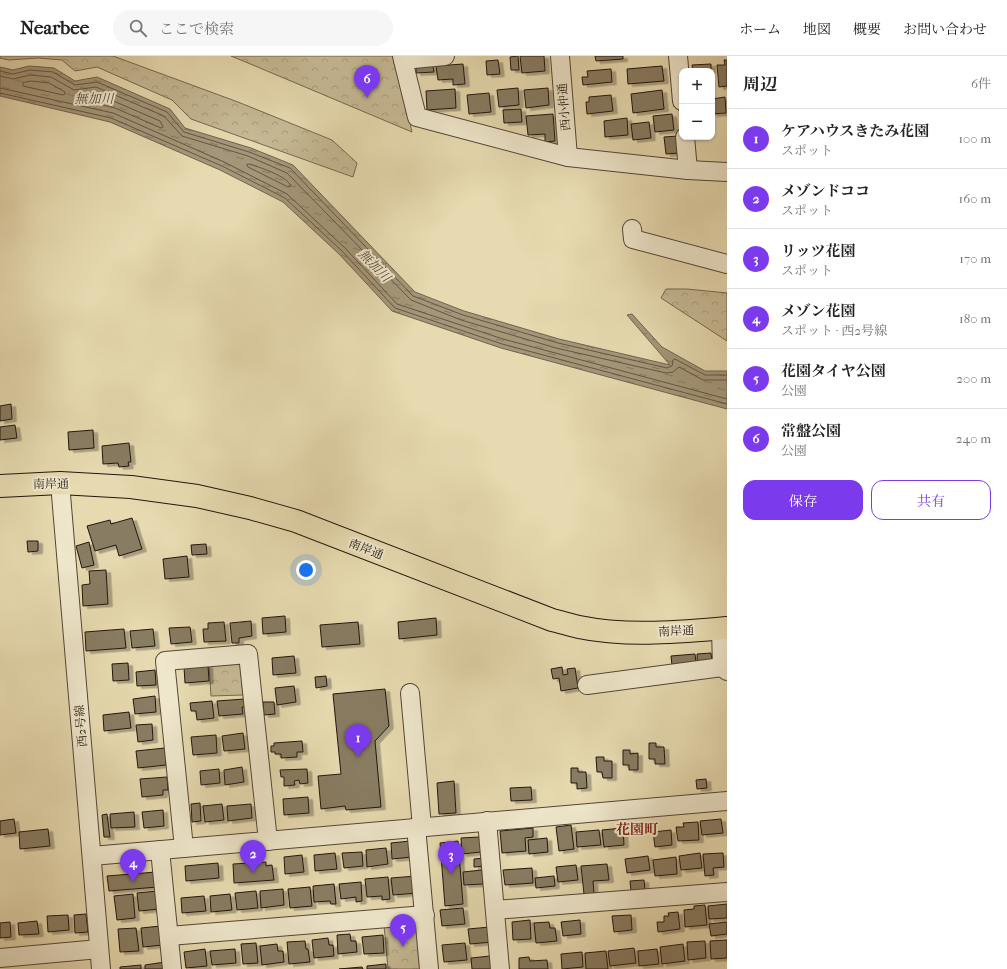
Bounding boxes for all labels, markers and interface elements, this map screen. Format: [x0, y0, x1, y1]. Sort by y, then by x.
search box [113, 10, 393, 46]
text: Nearbee [20, 17, 89, 39]
icon: search [127, 17, 149, 39]
text: ここで検索 [159, 20, 234, 38]
text: ホーム [739, 21, 781, 38]
text: 地図 [803, 21, 831, 38]
text: 概要 [853, 21, 881, 38]
text: お問い合わせ [903, 21, 987, 38]
pin: 6 [354, 65, 380, 98]
map controls [679, 68, 715, 140]
button: + [679, 68, 715, 104]
text: 周辺 [743, 74, 777, 94]
text: 6件 [971, 76, 991, 91]
street label: 西小仲通 [555, 82, 573, 132]
water label: 無加川 [74, 91, 115, 106]
button: − [679, 104, 715, 140]
text: ケアハウスきたみ花園 [781, 122, 929, 140]
text: 1 [754, 131, 758, 146]
text: 100 m [958, 131, 991, 146]
text: スポット [781, 143, 833, 158]
text: メゾンドココ [781, 182, 870, 200]
text: 2 [753, 191, 759, 206]
text: 160 m [959, 191, 991, 206]
text: スポット [781, 203, 833, 218]
text: リッツ花園 [781, 242, 855, 260]
water label: 無加川 [356, 246, 395, 286]
text: 3 [753, 251, 759, 266]
text: 170 m [959, 251, 991, 266]
text: スポット [781, 263, 833, 278]
text: メゾン花園 [781, 302, 856, 320]
text: 4 [752, 311, 760, 326]
text: 180 m [959, 311, 991, 326]
text: スポット · 西2号線 [781, 323, 887, 338]
text: 花園タイヤ公園 [781, 362, 886, 380]
text: 5 [753, 371, 759, 386]
text: 200 m [956, 371, 991, 386]
text: 公園 [781, 383, 807, 398]
text: 常盤公園 [781, 422, 841, 440]
text: 6 [752, 431, 760, 446]
text: 240 m [956, 431, 991, 446]
text: 公園 [781, 443, 807, 458]
street label: 南岸通 [33, 477, 69, 491]
button: 保存 [743, 480, 863, 520]
button: 共有 [871, 480, 991, 520]
street label: 南岸通 [347, 536, 385, 562]
your location [296, 560, 316, 580]
street label: 南岸通 [658, 623, 694, 639]
street label: 西2号線 [72, 704, 90, 748]
pin: 1 [345, 724, 371, 757]
district label: 花園町 [616, 821, 659, 838]
pin: 2 [240, 840, 266, 873]
pin: 3 [438, 841, 464, 874]
pin: 4 [120, 849, 146, 882]
pin: 5 [390, 914, 416, 947]

